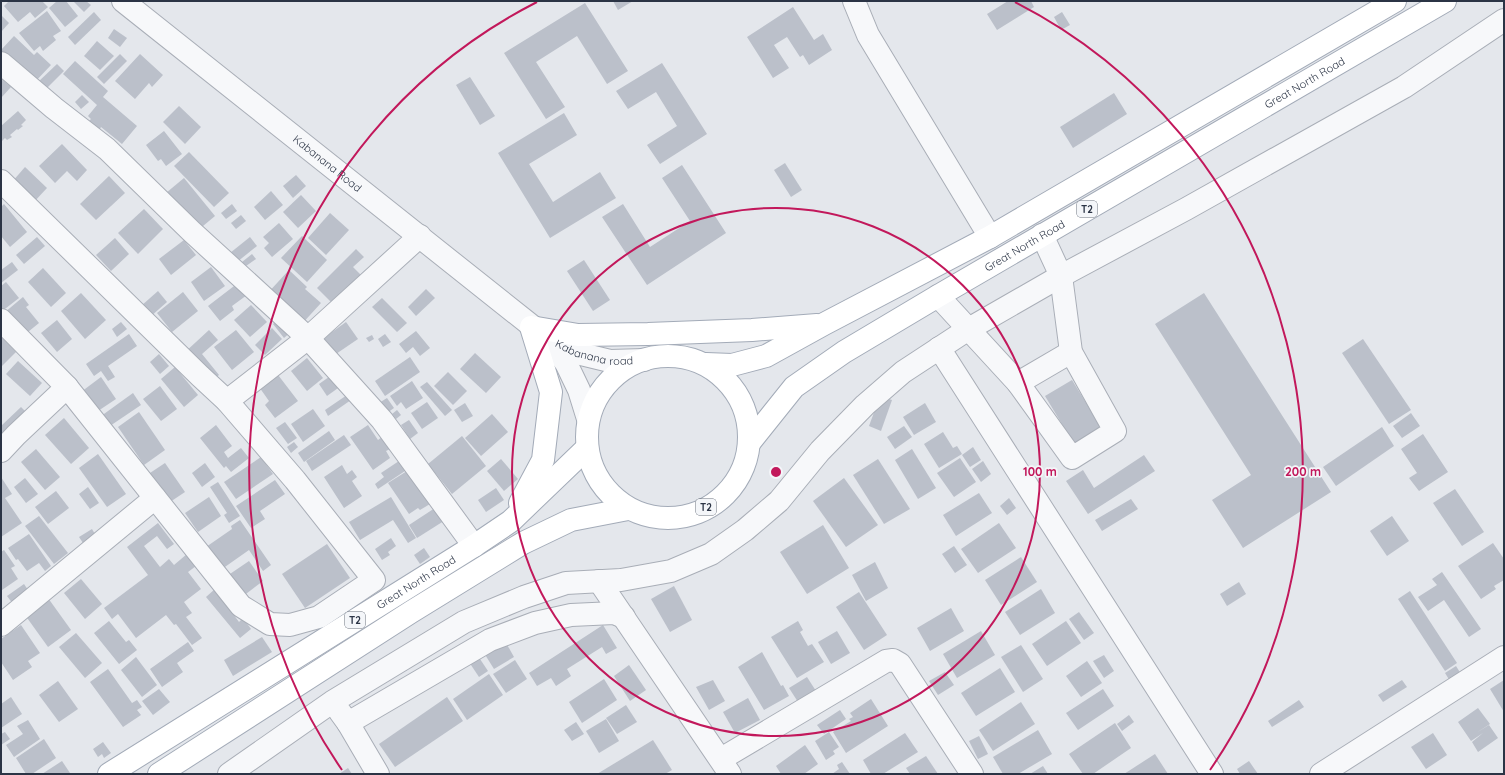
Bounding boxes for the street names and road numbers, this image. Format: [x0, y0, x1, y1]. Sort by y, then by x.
street label: Great North Road [1262, 54, 1347, 112]
street label: Kabanana Road [290, 132, 365, 195]
road number: T2 [1077, 201, 1097, 217]
street label: Great North Road [982, 217, 1067, 274]
street label: Kabanana road [553, 336, 633, 368]
road number: T2 [696, 499, 716, 515]
street label: Great North Road [374, 552, 458, 612]
road number: T2 [345, 612, 365, 628]

